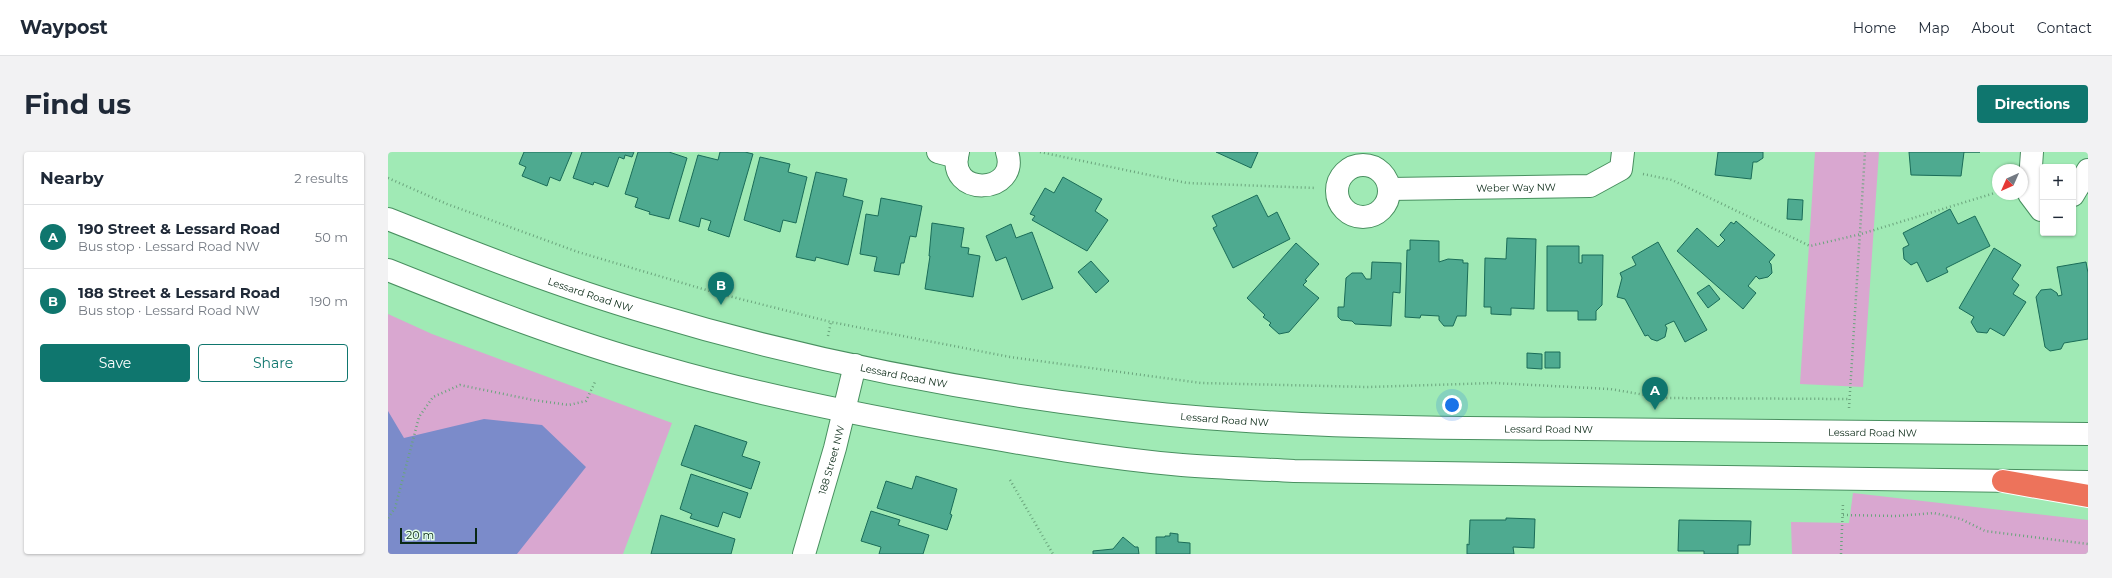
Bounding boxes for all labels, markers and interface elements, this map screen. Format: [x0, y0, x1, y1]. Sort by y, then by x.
text: Waypost [20, 16, 108, 39]
text: Home [1853, 19, 1896, 37]
text: Map [1918, 19, 1949, 37]
text: About [1971, 19, 2015, 37]
text: Contact [2037, 19, 2092, 37]
button: Directions [1977, 85, 2088, 123]
text: Find us [24, 87, 131, 121]
north arrow [1992, 164, 2028, 200]
map controls [2040, 164, 2076, 236]
button: + [2040, 164, 2076, 200]
text: Nearby [40, 168, 104, 188]
text: 2 results [294, 170, 348, 186]
street label: Weber Way NW [1476, 180, 1556, 194]
button: − [2040, 200, 2076, 236]
text: 190 Street & Lessard Road [78, 219, 280, 238]
text: A [48, 229, 58, 245]
text: 50 m [315, 229, 348, 245]
text: Bus stop · Lessard Road NW [78, 238, 260, 254]
pin: B [708, 272, 734, 305]
street label: Lessard Road NW [546, 274, 634, 314]
text: 188 Street & Lessard Road [78, 283, 280, 302]
text: B [48, 293, 58, 309]
text: 190 m [310, 293, 348, 309]
text: Bus stop · Lessard Road NW [78, 302, 260, 318]
button: Save [40, 344, 190, 382]
button: Share [198, 344, 348, 382]
street label: Lessard Road NW [859, 361, 949, 390]
pin: A [1642, 377, 1668, 410]
your location [1442, 395, 1462, 415]
street label: Lessard Road NW [1180, 409, 1269, 429]
street label: Lessard Road NW [1504, 422, 1593, 436]
street label: 188 Street NW [815, 424, 847, 496]
street label: Lessard Road NW [1828, 425, 1917, 439]
scale bar [400, 526, 477, 545]
text: 20 m [406, 528, 434, 542]

